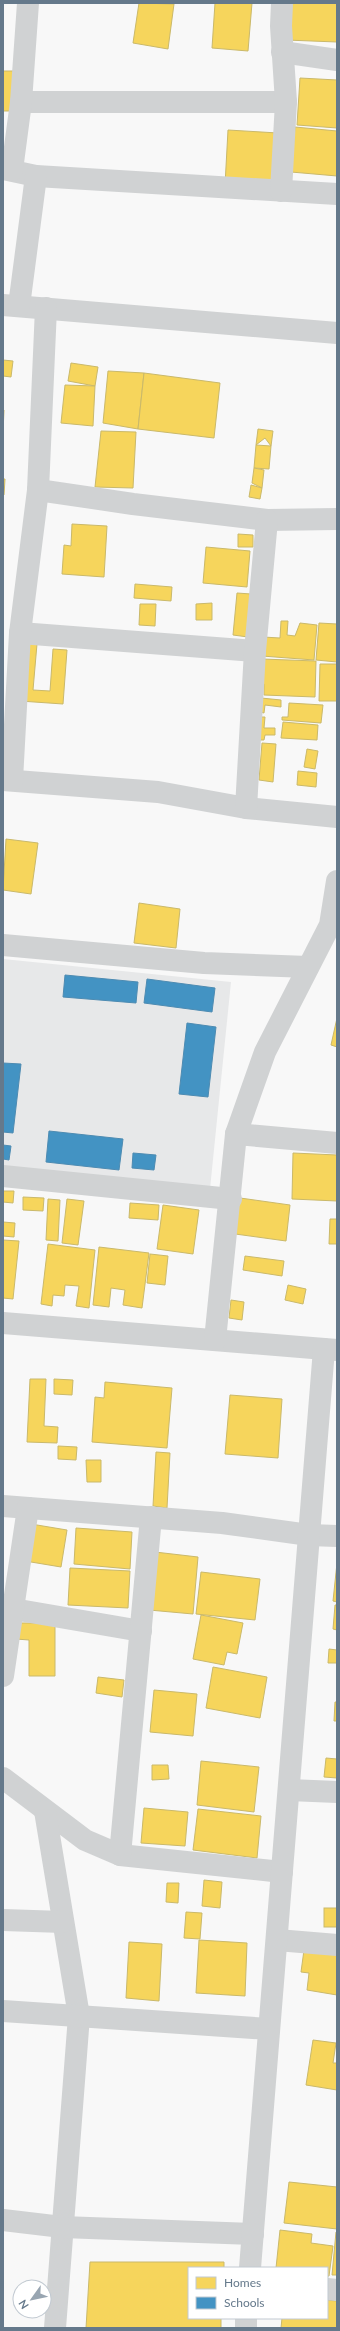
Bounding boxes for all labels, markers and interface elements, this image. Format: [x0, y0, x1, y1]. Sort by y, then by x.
legend [188, 2267, 328, 2319]
text: Homes [224, 2275, 261, 2290]
north arrow [12, 2279, 52, 2319]
text: Schools [224, 2295, 265, 2310]
text: N [15, 2298, 31, 2312]

